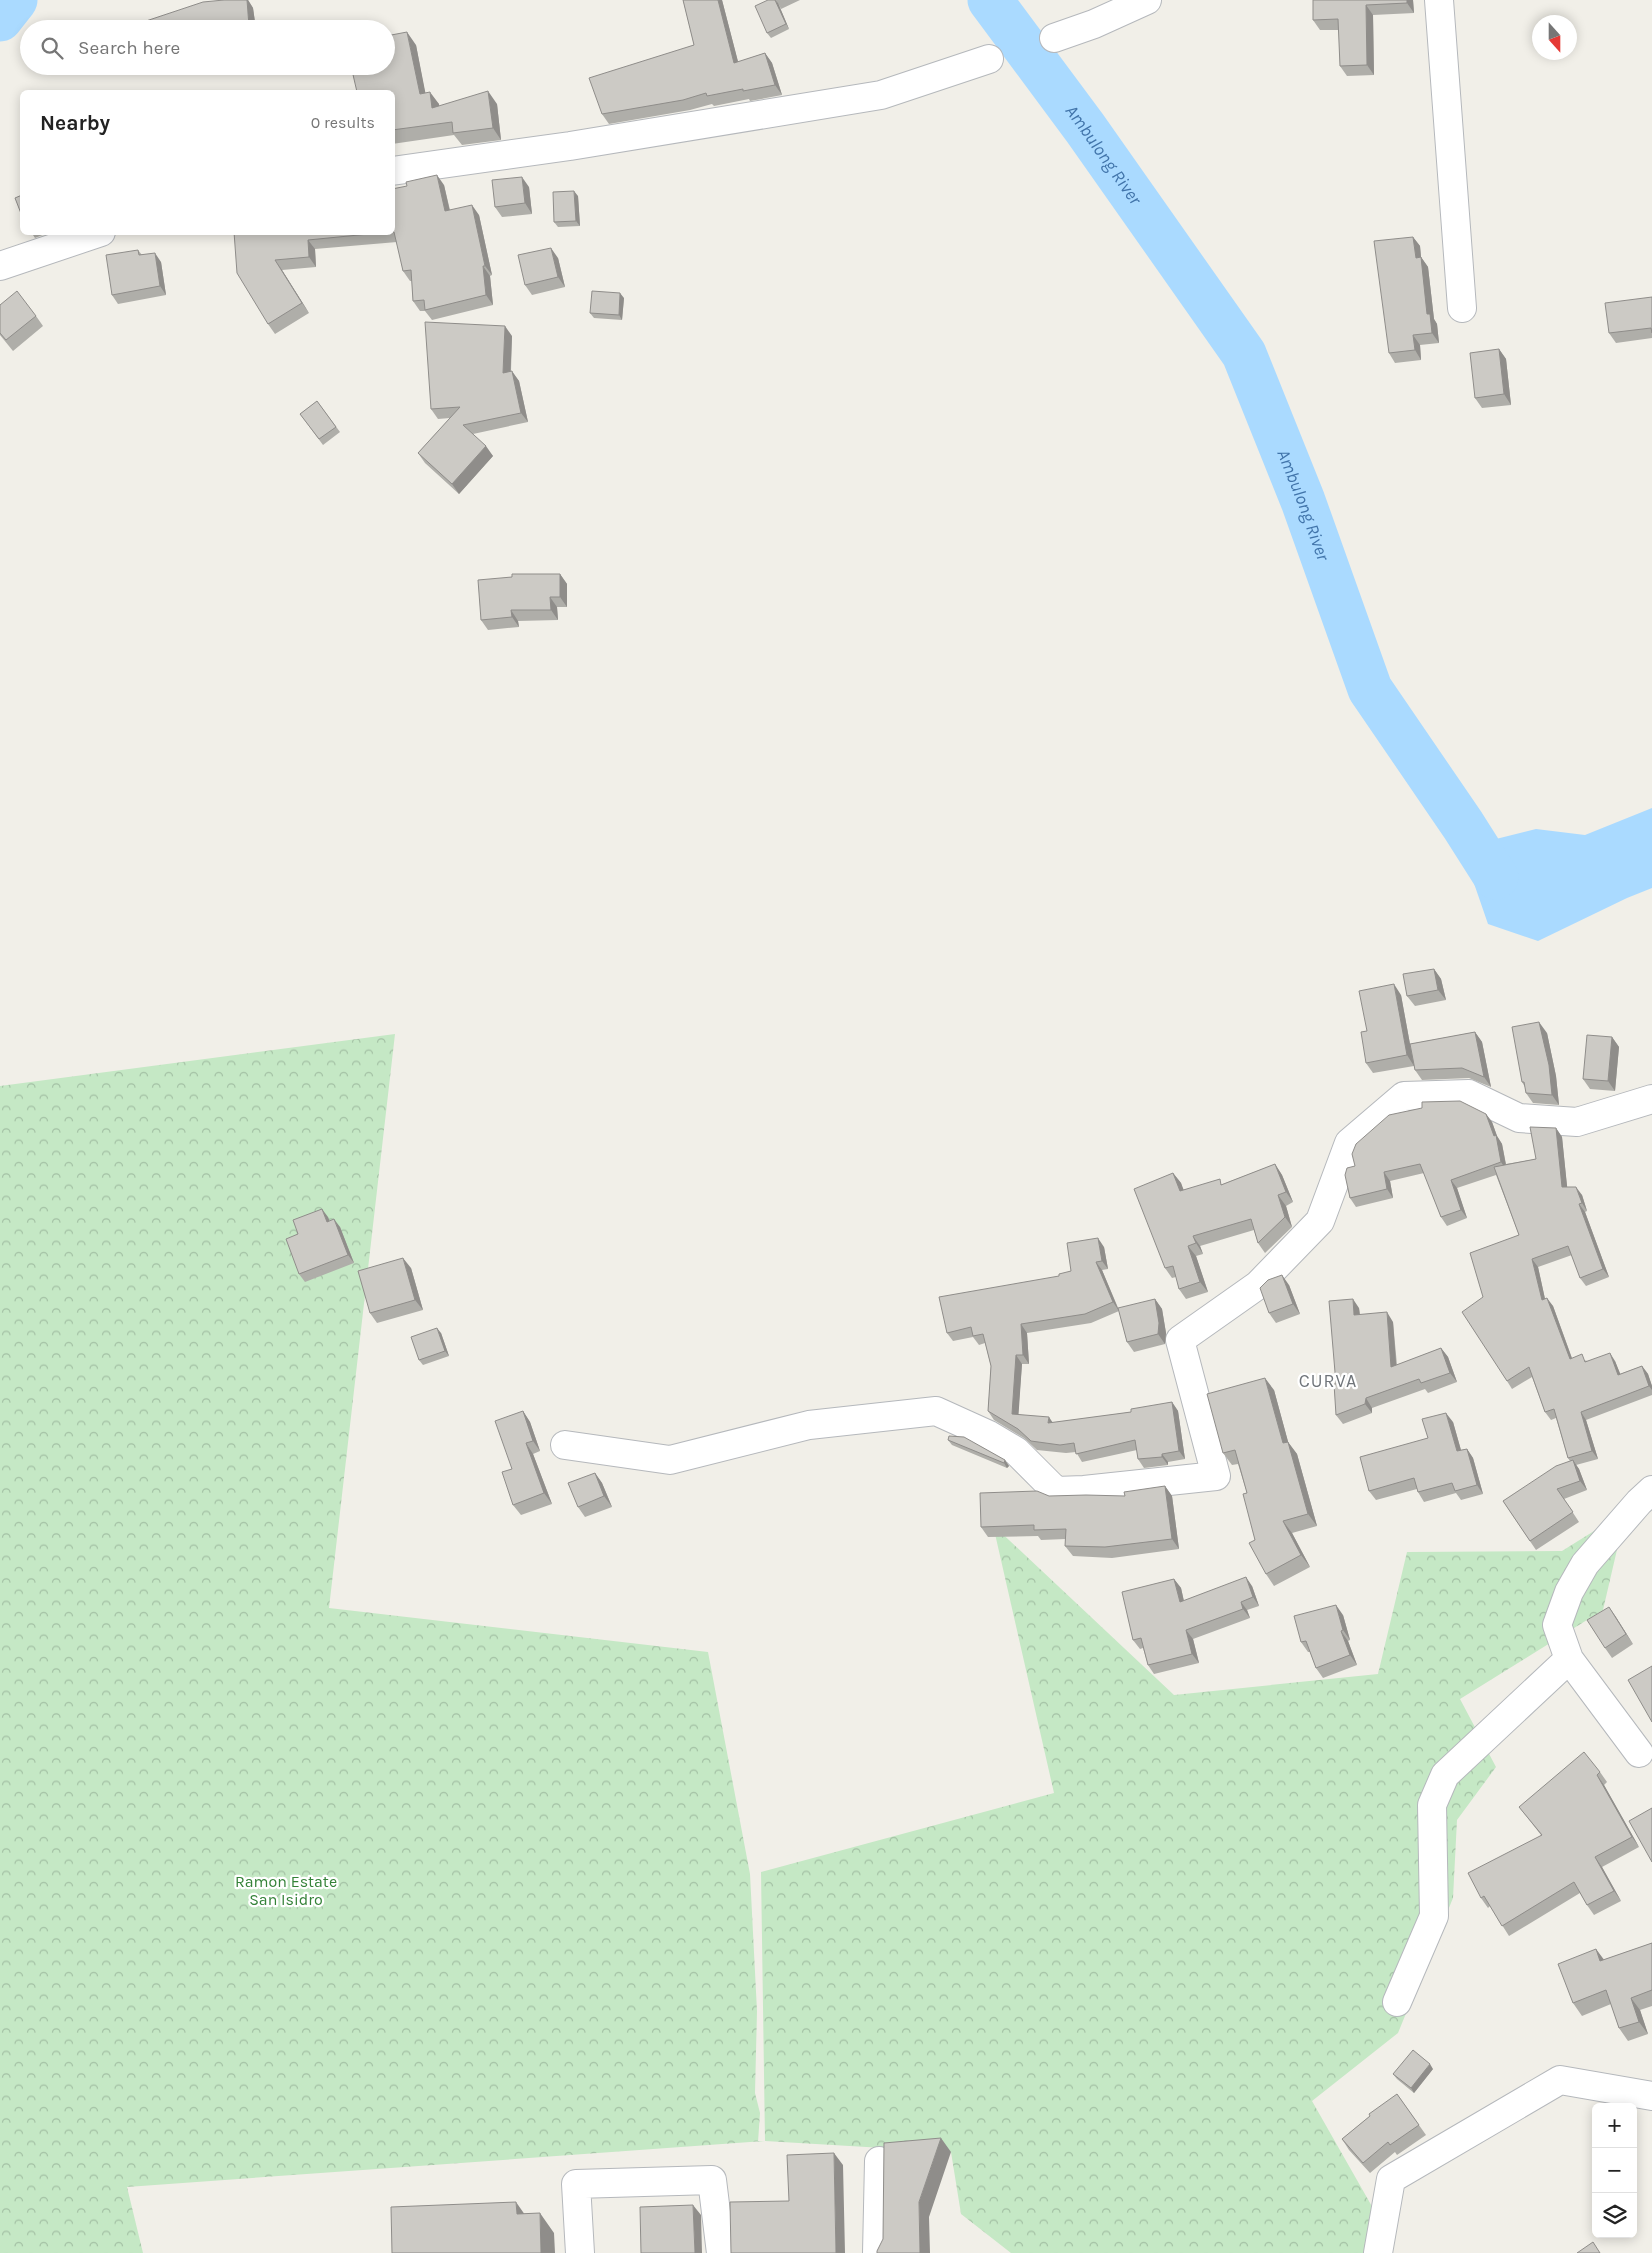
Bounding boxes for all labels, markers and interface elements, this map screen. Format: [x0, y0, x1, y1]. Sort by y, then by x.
north arrow [1532, 15, 1577, 60]
search box [20, 20, 395, 75]
icon: search [38, 34, 66, 62]
text: Search here [78, 37, 180, 59]
water label: Ambulong River [1061, 100, 1147, 210]
text: Nearby [40, 111, 110, 135]
text: 0 results [311, 113, 375, 132]
water label: Ambulong River [1272, 446, 1335, 564]
district label: CURVA [1299, 1370, 1357, 1392]
park label: Ramon Estate San Isidro [235, 1872, 337, 1909]
map controls [1592, 2103, 1637, 2238]
button: + [1592, 2103, 1637, 2148]
button: − [1592, 2148, 1637, 2193]
button: layers [1592, 2193, 1637, 2238]

